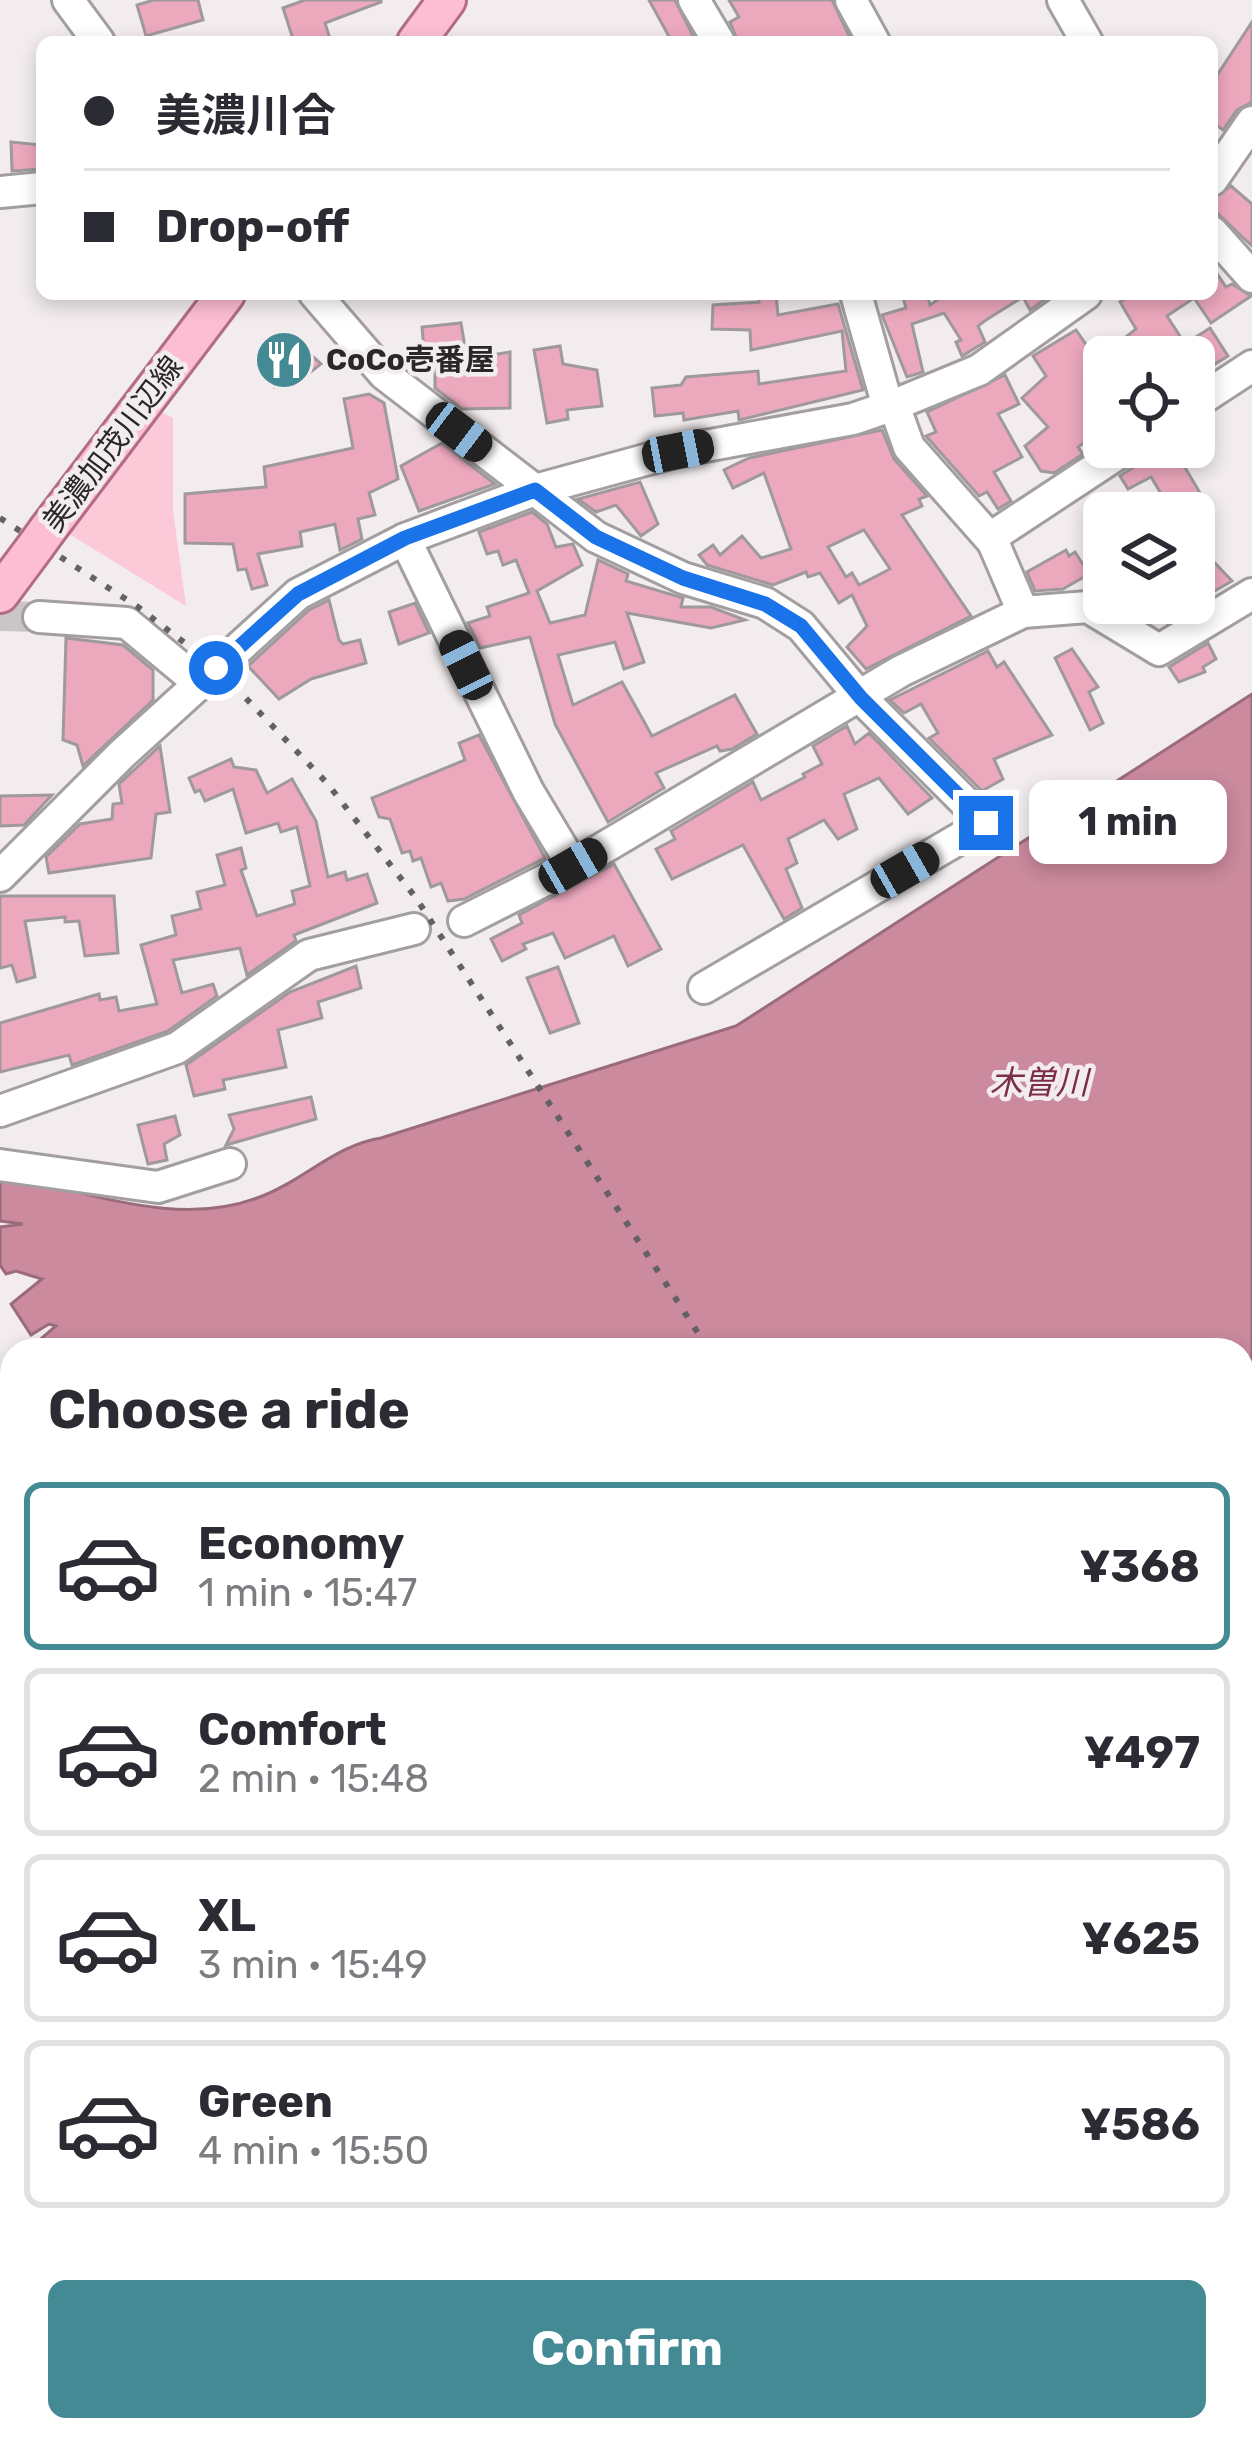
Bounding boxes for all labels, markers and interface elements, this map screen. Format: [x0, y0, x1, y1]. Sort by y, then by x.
text: 美濃川合 [156, 89, 336, 142]
text: Drop-off [156, 200, 349, 253]
restaurant icon: CoCo壱番屋 [253, 329, 315, 391]
map controls [1083, 336, 1215, 624]
button: locate [1083, 336, 1215, 468]
place label: CoCo壱番屋 [326, 342, 495, 378]
street label: 美濃加茂川辺線 [35, 349, 191, 539]
car [419, 396, 499, 468]
car [639, 426, 717, 476]
button: layers [1083, 492, 1215, 624]
car [434, 625, 498, 705]
route start [189, 641, 243, 695]
callout: 1 min [1028, 781, 1226, 865]
route end [959, 796, 1013, 850]
text: 1 min [1078, 799, 1178, 845]
car [533, 832, 613, 900]
car [865, 836, 945, 904]
water label: 木曽川 [990, 1063, 1092, 1102]
text: Choose a ride [48, 1378, 410, 1442]
icon: car [54, 1512, 162, 1620]
text: Economy [198, 1517, 404, 1570]
text: ¥368 [1080, 1540, 1200, 1593]
text: 1 min · 15:47 [198, 1570, 417, 1616]
icon: car [54, 1698, 162, 1806]
text: Comfort [198, 1703, 387, 1756]
text: ¥497 [1084, 1726, 1200, 1779]
text: 2 min · 15:48 [198, 1756, 429, 1802]
icon: car [54, 1884, 162, 1992]
text: XL [198, 1889, 256, 1942]
text: ¥625 [1081, 1912, 1200, 1965]
text: 3 min · 15:49 [198, 1942, 428, 1988]
icon: car [54, 2070, 162, 2178]
text: Green [198, 2075, 333, 2128]
text: ¥586 [1080, 2098, 1200, 2151]
text: 4 min · 15:50 [198, 2128, 429, 2174]
button: Confirm [48, 2280, 1206, 2418]

